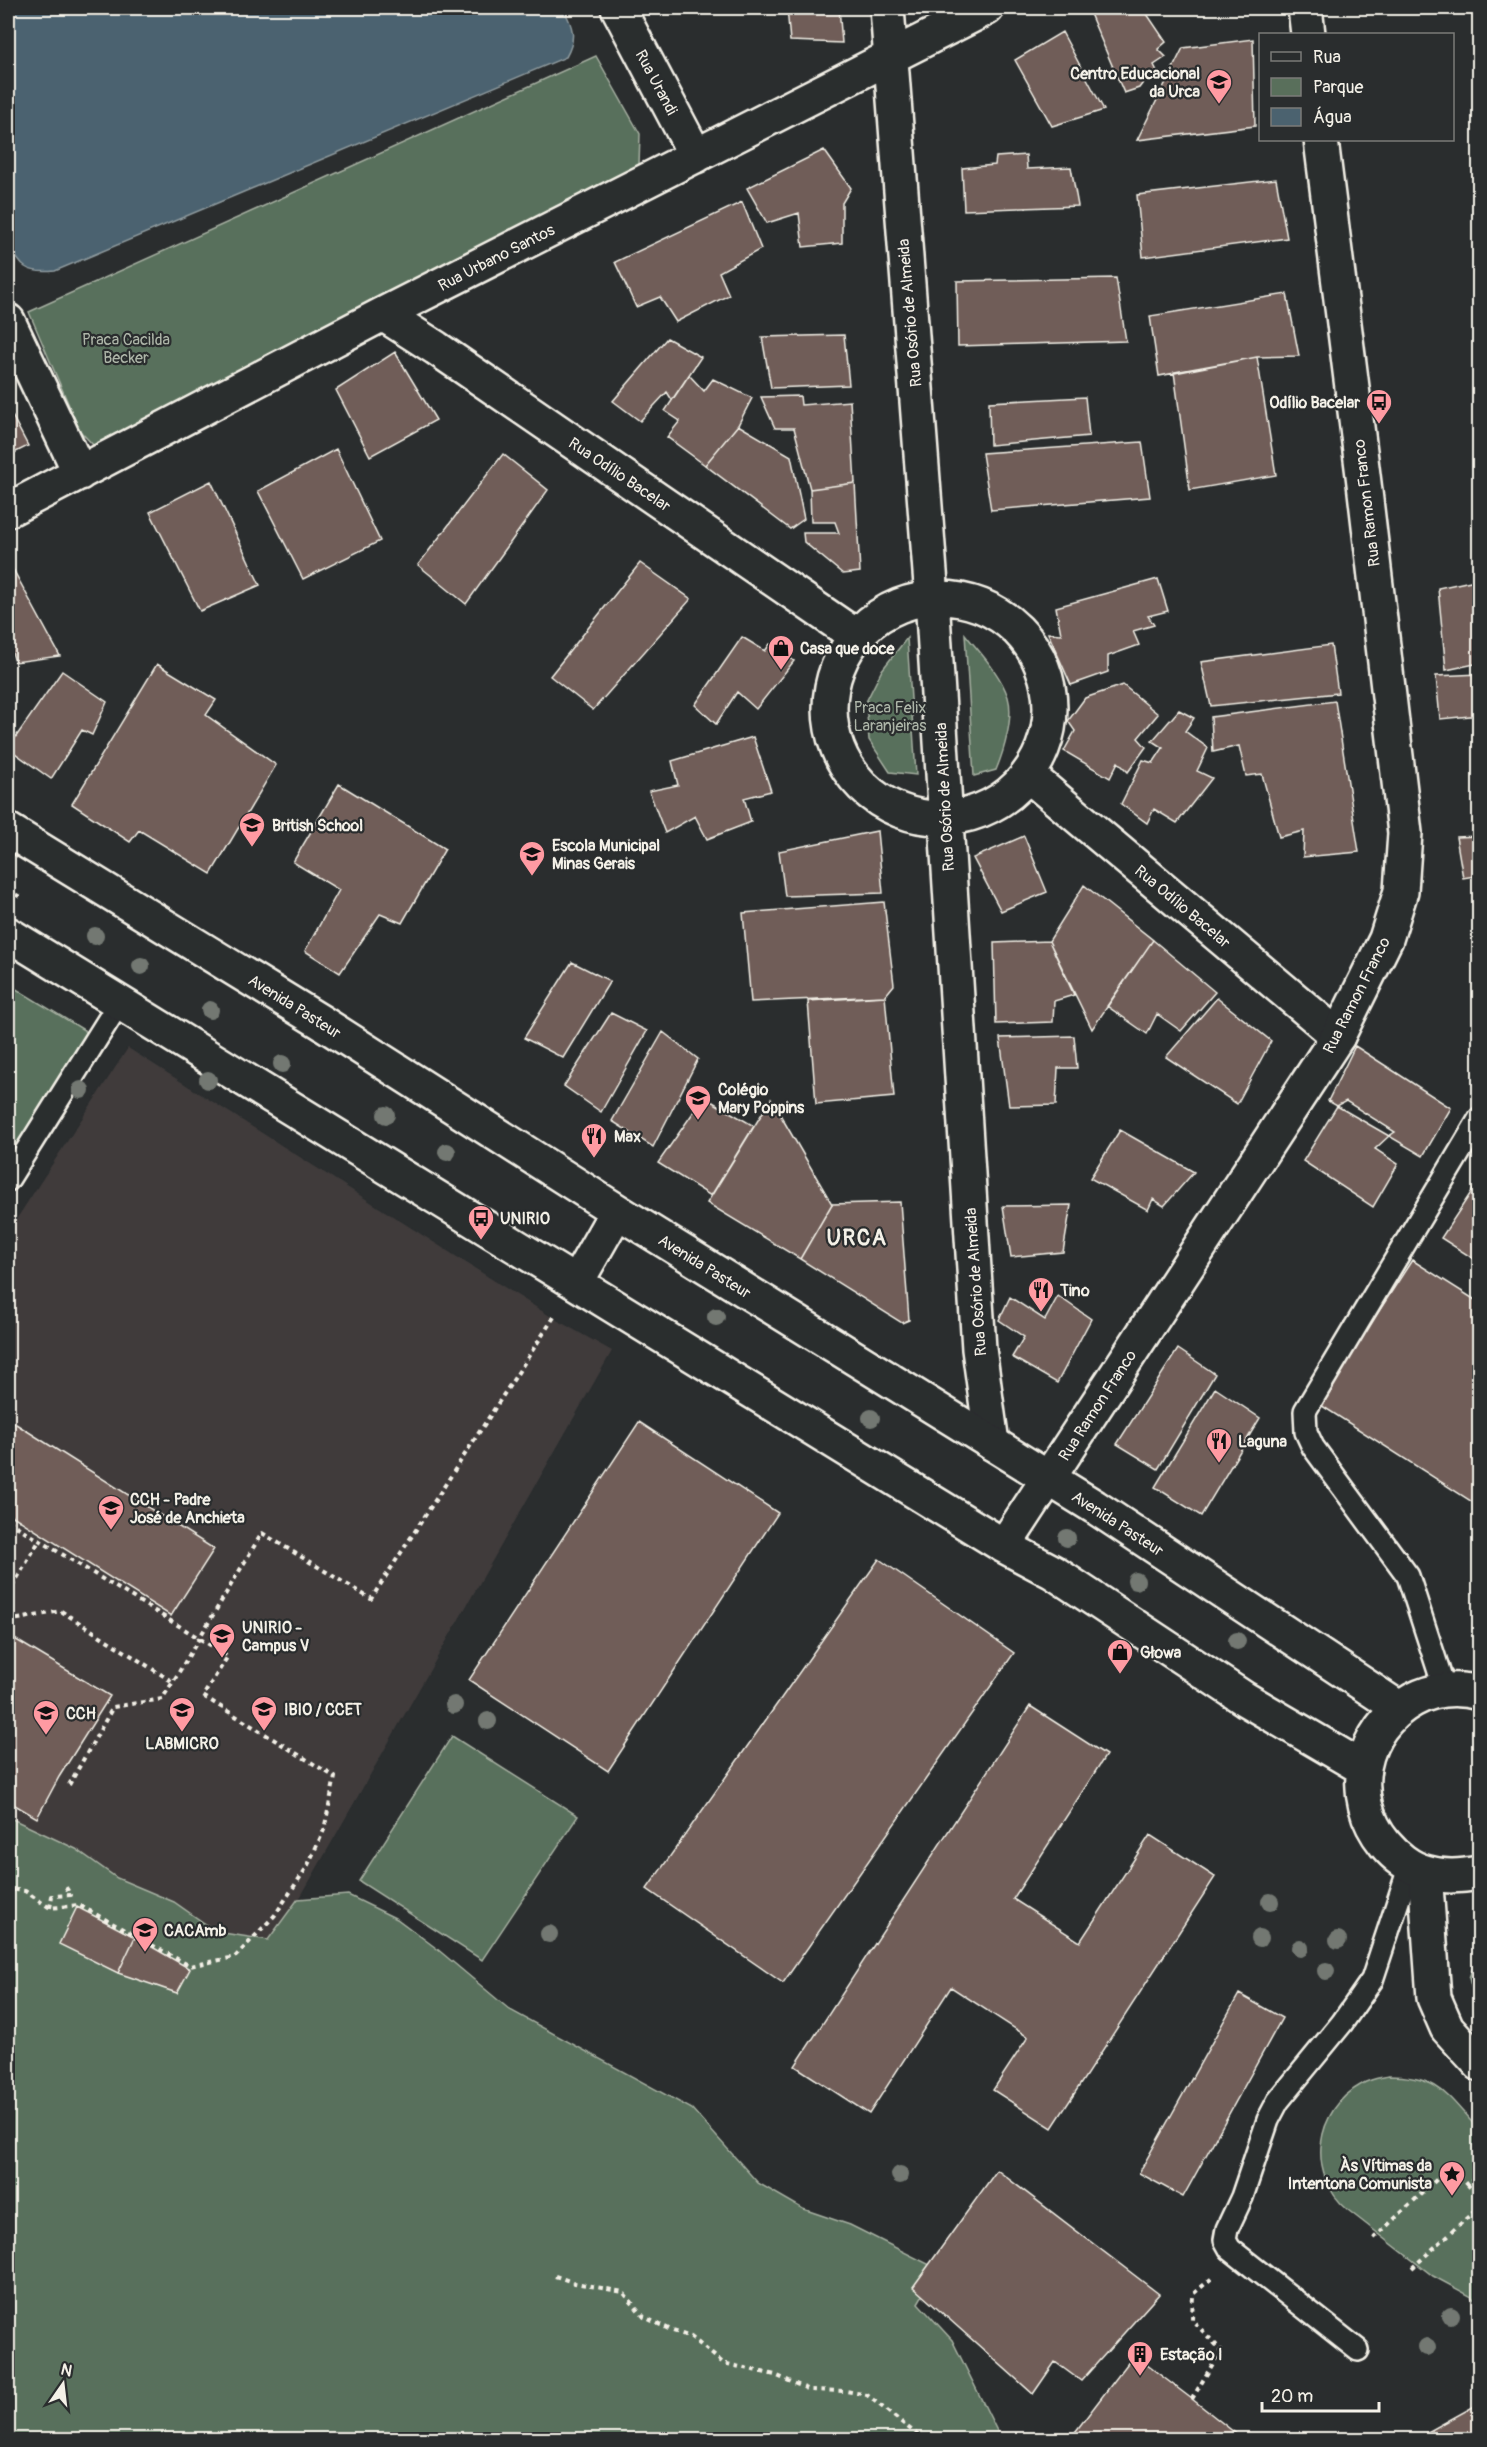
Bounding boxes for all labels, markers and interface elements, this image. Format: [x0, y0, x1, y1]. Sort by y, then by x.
legend [1259, 33, 1454, 141]
street label: Rua Urandi [631, 46, 682, 119]
text: Rua [1313, 46, 1341, 69]
place label: Centro Educacional da Urca [1070, 64, 1201, 102]
school or university icon: Centro Educacional da Urca [1204, 67, 1234, 105]
text: Parque [1313, 76, 1363, 99]
text: Água [1313, 106, 1352, 129]
street label: Rua Urbano Santos [435, 220, 558, 296]
street label: Rua Osório de Almeida [894, 238, 926, 388]
park label: Praca Cacilda Becker [82, 330, 170, 368]
bus stop icon: Odílio Bacelar [1364, 387, 1394, 425]
place label: Odílio Bacelar [1269, 393, 1360, 413]
street label: Rua Odílio Bacelar [565, 433, 675, 517]
street label: Rua Ramon Franco [1349, 438, 1385, 568]
shop icon: Casa que doce [766, 633, 796, 671]
place label: Casa que doce [800, 639, 896, 659]
park label: Praca Felix Laranjeiras [854, 698, 926, 736]
street label: Rua Osório de Almeida [931, 722, 959, 872]
school or university icon: British School [237, 810, 267, 848]
place label: British School [272, 816, 363, 836]
place label: Escola Municipal Minas Gerais [552, 836, 660, 874]
school or university icon: Escola Municipal Minas Gerais [517, 839, 547, 877]
street label: Rua Odílio Bacelar [1130, 861, 1235, 953]
street label: Rua Ramon Franco [1319, 933, 1395, 1057]
street label: Avenida Pasteur [244, 970, 345, 1043]
place label: Colégio Mary Poppins [718, 1080, 805, 1118]
school or university icon: Colégio Mary Poppins [683, 1083, 713, 1121]
restaurant icon: Max [579, 1121, 609, 1159]
place label: Max [614, 1127, 641, 1147]
bus stop icon: UNIRIO [466, 1203, 496, 1241]
street label: Rua Osório de Almeida [961, 1207, 991, 1357]
place label: UNIRIO [500, 1209, 550, 1229]
district label: URCA [826, 1224, 888, 1252]
street label: Avenida Pasteur [654, 1230, 755, 1303]
restaurant icon: Tino [1026, 1275, 1056, 1313]
place label: Tino [1059, 1281, 1090, 1301]
street label: Rua Ramon Franco [1055, 1346, 1141, 1465]
restaurant icon: Laguna [1204, 1426, 1234, 1464]
place label: Laguna [1238, 1432, 1288, 1452]
street label: Avenida Pasteur [1068, 1487, 1167, 1561]
place label: CCH - Padre José de Anchieta [130, 1490, 245, 1528]
school or university icon: CCH - Padre José de Anchieta [96, 1493, 126, 1531]
place label: UNIRIO - Campus V [242, 1618, 310, 1656]
school or university icon: UNIRIO - Campus V [207, 1621, 237, 1659]
shop icon: Głowa [1105, 1637, 1135, 1675]
place label: Głowa [1140, 1643, 1182, 1663]
school or university icon: IBIO / CCET [249, 1694, 279, 1732]
school or university icon: LABMICRO [167, 1695, 197, 1733]
school or university icon: CCH [31, 1698, 61, 1736]
place label: IBIO / CCET [284, 1700, 362, 1720]
place label: CCH [66, 1704, 96, 1724]
place label: LABMICRO [145, 1734, 219, 1754]
school or university icon: CACAmb [130, 1915, 160, 1953]
place label: CACAmb [164, 1921, 226, 1941]
place label: Às Vítimas da Intentona Comunista [1288, 2155, 1433, 2194]
place icon: Às Vítimas da Intentona Comunista [1437, 2159, 1467, 2197]
building icon: Estação I [1125, 2339, 1155, 2377]
place label: Estação I [1160, 2345, 1222, 2365]
north arrow [33, 2354, 93, 2414]
text: N [59, 2359, 74, 2381]
scale bar [1262, 2375, 1379, 2413]
text: 20 m [1271, 2385, 1313, 2408]

